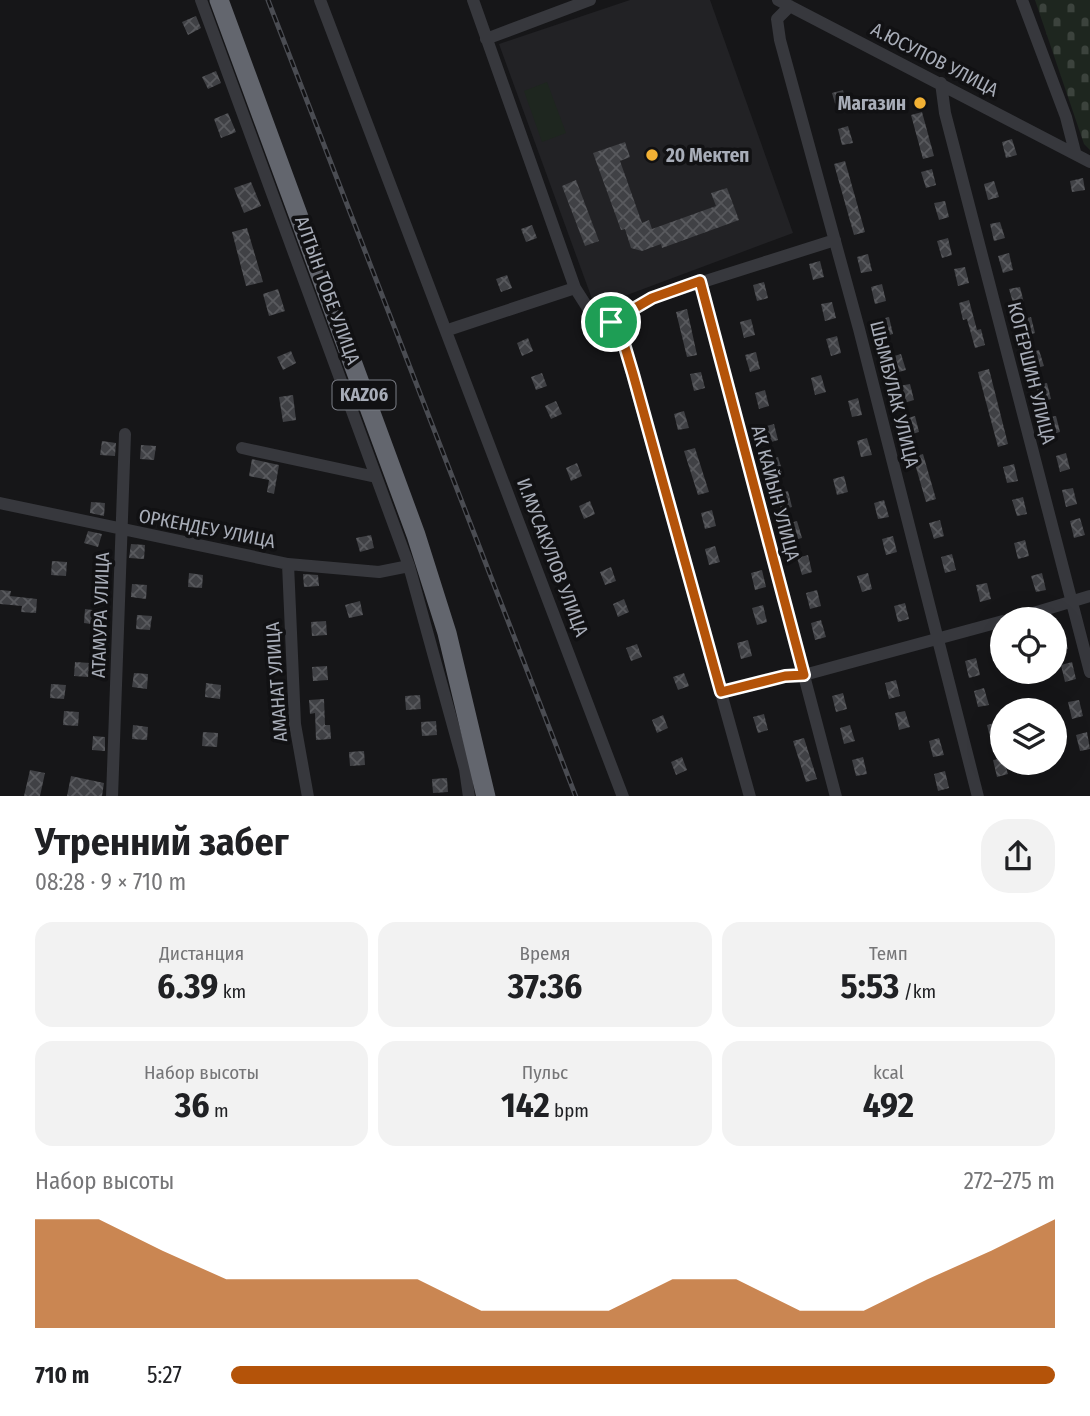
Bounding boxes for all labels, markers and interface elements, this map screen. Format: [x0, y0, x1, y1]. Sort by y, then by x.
street label: А.ЮСУПОВ УЛИЦА [867, 18, 1002, 101]
place label: Магазин [838, 92, 906, 115]
marker: Магазин [912, 95, 928, 111]
place label: 20 Мектеп [665, 144, 749, 167]
marker: 20 Мектеп [644, 147, 660, 163]
street label: АЛТЫН ТОБЕ УЛИЦА [290, 213, 365, 368]
pin [581, 292, 641, 352]
street label: КОГЕРШИН УЛИЦА [1003, 300, 1060, 447]
icon: arrive [592, 303, 630, 341]
street label: ШЫМБУЛАК УЛИЦА [865, 318, 924, 470]
road number: KАZ06 [332, 380, 396, 410]
street label: АК КАЙЫН УЛИЦА [746, 423, 805, 563]
street label: И.МУСАКУЛОВ УЛИЦА [512, 475, 593, 640]
street label: ОРКЕНДЕУ УЛИЦА [137, 504, 277, 553]
street label: АТАМУРА УЛИЦА [87, 552, 114, 678]
map controls [990, 607, 1067, 775]
button: locate [990, 607, 1067, 684]
street label: АМАНАТ УЛИЦА [261, 621, 292, 743]
button: layers [990, 698, 1067, 775]
text: Утренний забег [35, 819, 289, 865]
button: share [981, 819, 1055, 893]
text: 08:28 · 9 × 710 m [35, 868, 186, 896]
text: Дистанция [159, 942, 244, 965]
text: Время [520, 942, 570, 965]
text: Темп [869, 942, 908, 965]
text: 6.39 [157, 965, 218, 1007]
text: 37:36 [508, 965, 582, 1007]
text: 5:53 [840, 965, 899, 1007]
text: km [218, 980, 246, 1003]
text: /km [899, 980, 936, 1003]
text: Набор высоты [144, 1061, 259, 1084]
text: Пульс [522, 1061, 568, 1084]
text: kcal [873, 1061, 904, 1084]
text: 36 [175, 1084, 210, 1126]
text: 142 [501, 1084, 550, 1126]
text: 492 [863, 1084, 914, 1126]
text: m [210, 1099, 229, 1122]
text: bpm [550, 1099, 589, 1122]
text: Набор высоты [35, 1167, 174, 1195]
text: 272–275 m [964, 1167, 1055, 1195]
text: 710 m [35, 1361, 89, 1389]
text: 5:27 [147, 1361, 182, 1389]

